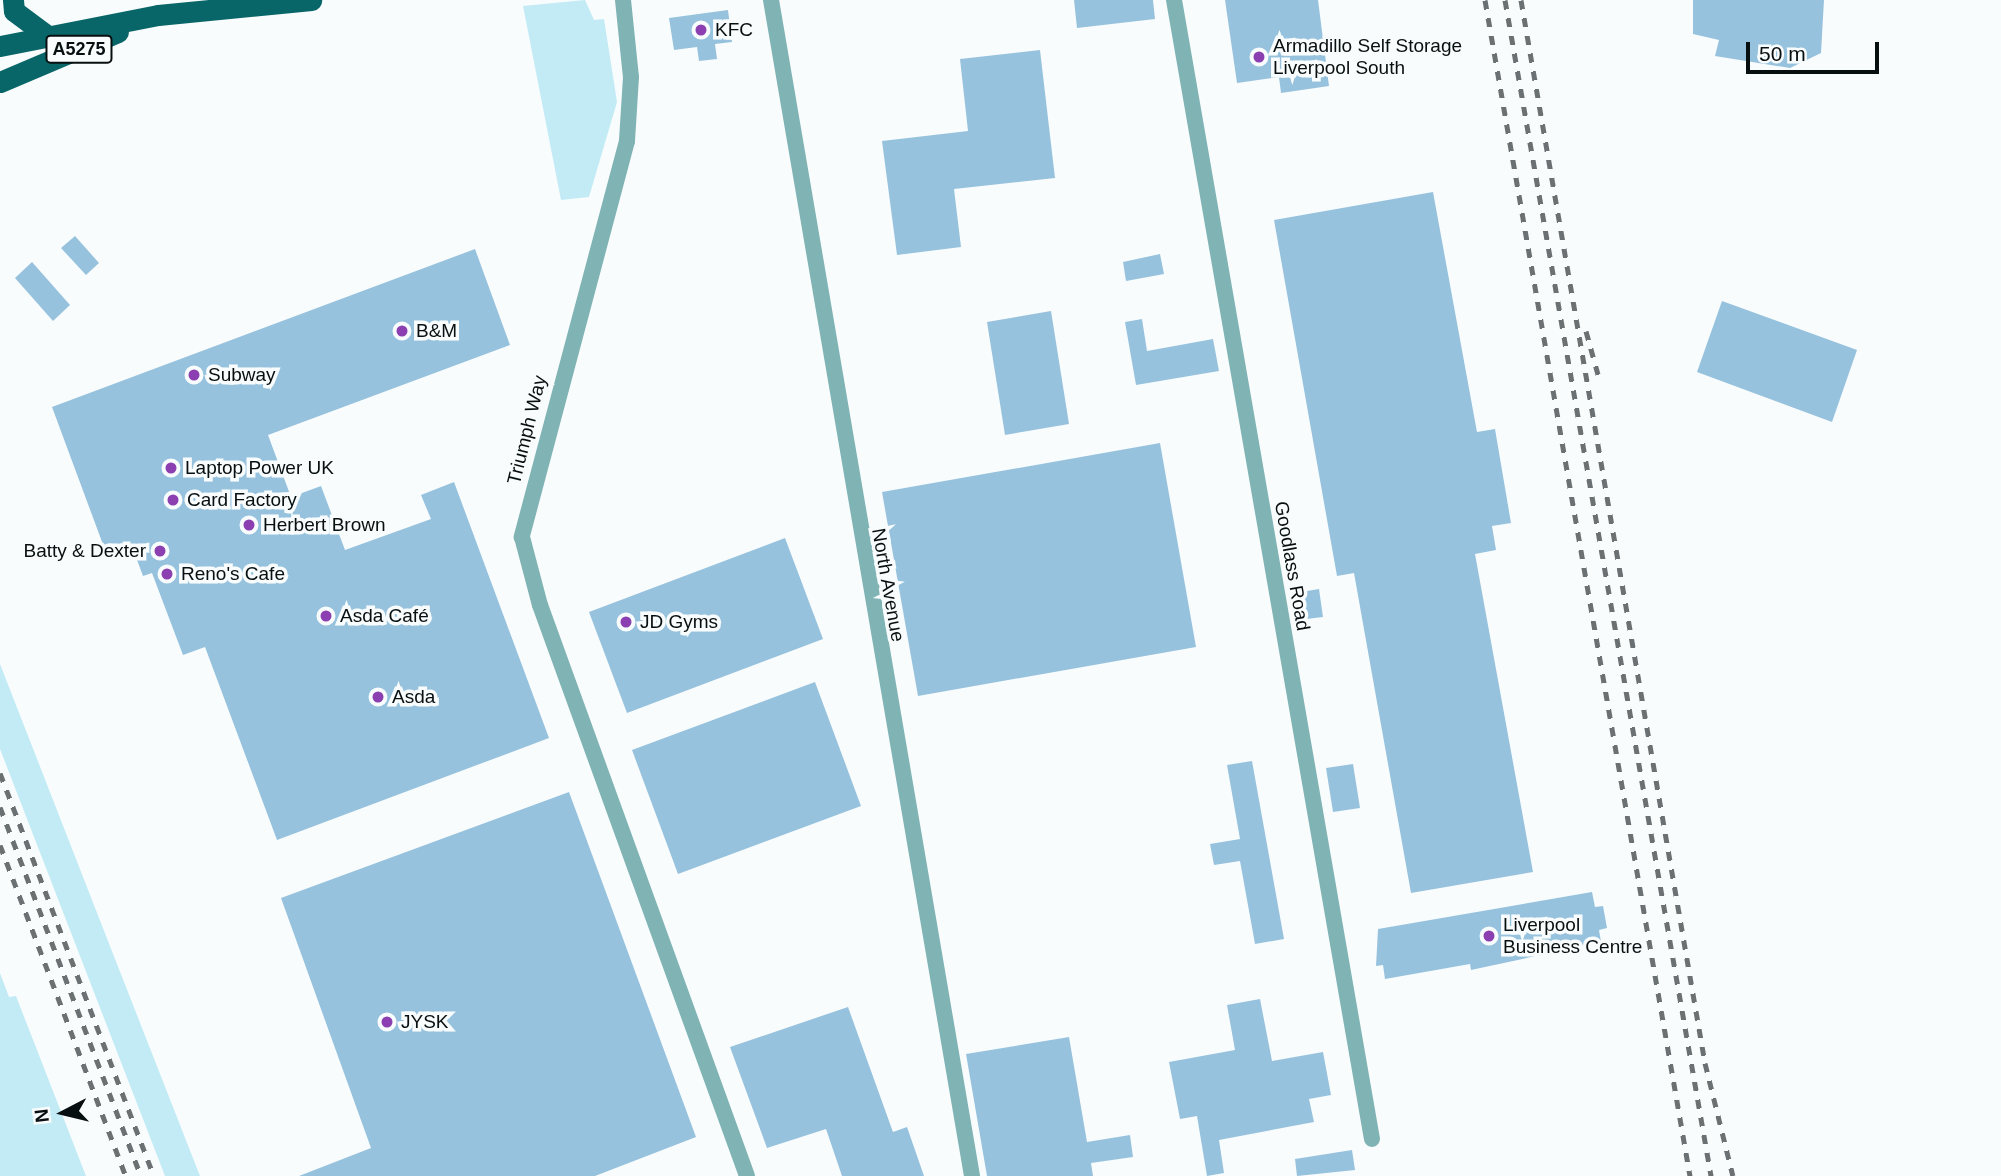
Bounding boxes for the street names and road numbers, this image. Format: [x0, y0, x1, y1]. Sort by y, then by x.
road number: A5275 [44, 34, 114, 64]
street label: Triumph Way [502, 373, 552, 487]
street label: Goodlass Road [1269, 500, 1315, 632]
street label: North Avenue [867, 526, 909, 644]

